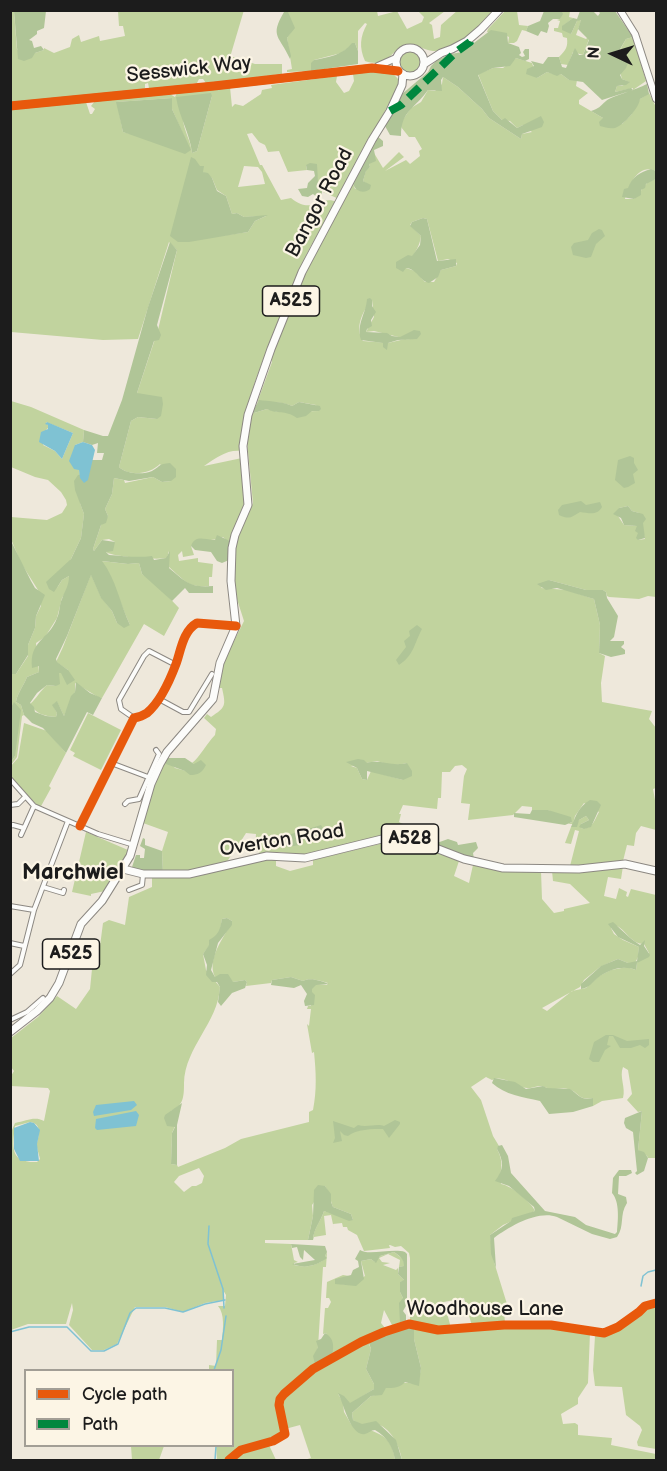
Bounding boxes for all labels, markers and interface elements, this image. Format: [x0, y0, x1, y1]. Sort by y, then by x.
north arrow [583, 24, 643, 84]
text: N [585, 46, 604, 59]
street label: Sesswick Way [126, 52, 252, 88]
street label: Bangor Road [281, 144, 359, 262]
road number: A525 [262, 286, 320, 316]
street label: Overton Road [218, 819, 346, 863]
road number: A528 [382, 824, 438, 854]
district label: Marchwiel [22, 860, 124, 886]
road number: A525 [42, 939, 100, 969]
street label: Woodhouse Lane [406, 1298, 564, 1322]
legend [24, 1369, 234, 1447]
text: Cycle path [82, 1384, 168, 1405]
text: Path [82, 1414, 118, 1435]

